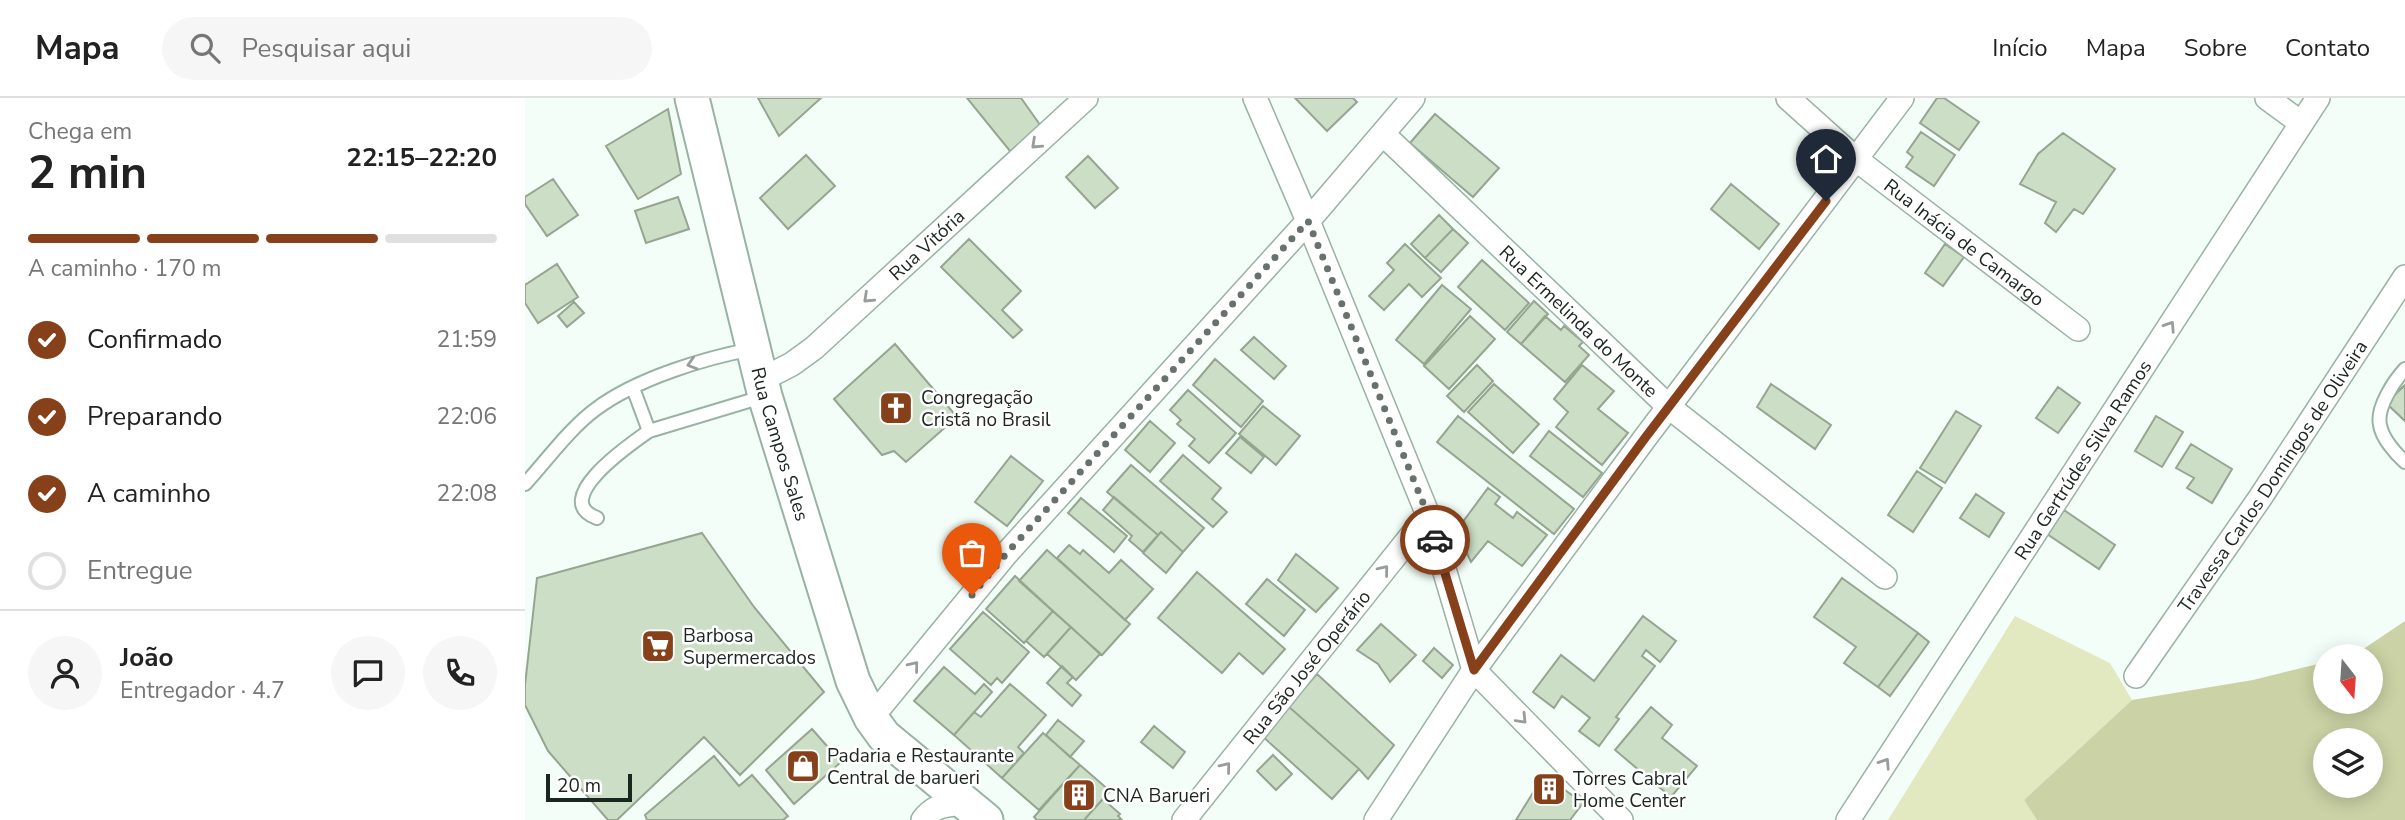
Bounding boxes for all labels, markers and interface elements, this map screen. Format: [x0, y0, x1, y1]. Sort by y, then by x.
search box [162, 17, 652, 80]
text: Mapa [35, 26, 120, 71]
icon: search [186, 29, 224, 67]
text: Pesquisar aqui [242, 31, 411, 66]
text: Início [1992, 32, 2048, 64]
text: Mapa [2086, 32, 2146, 64]
text: Sobre [2184, 32, 2247, 64]
text: Contato [2285, 32, 2370, 64]
text: Chega em [28, 116, 132, 147]
pin [1796, 129, 1856, 201]
one-way arrow [1031, 136, 1044, 148]
text: 22:15–22:20 [346, 140, 497, 175]
icon: home [1807, 140, 1845, 178]
text: 2 min [28, 141, 147, 204]
street label: Rua Inácia de Camargo [1878, 173, 2049, 313]
street label: Rua Vitória [884, 204, 971, 287]
street label: Rua Ermelinda do Monte [1493, 240, 1663, 404]
text: A caminho · 170 m [28, 253, 221, 284]
one-way arrow [863, 290, 876, 302]
one-way arrow [2161, 320, 2174, 333]
icon: check [28, 321, 66, 359]
text: Confirmado [87, 322, 222, 357]
text: 21:59 [437, 324, 497, 355]
street label: Travessa Carlos Domingos de Oliveira [2172, 335, 2374, 618]
street label: Rua Gertrúdes Silva Ramos [2009, 355, 2158, 565]
one-way arrow [686, 356, 698, 371]
street label: Rua Campos Sales [744, 364, 815, 524]
place label: Congregação Cristã no Brasil [921, 385, 1051, 433]
church icon: Congregação Cristã no Brasil [877, 389, 915, 427]
icon: check [28, 398, 66, 436]
text: Preparando [87, 399, 222, 434]
text: 22:06 [437, 401, 497, 432]
icon: check [28, 475, 66, 513]
text: A caminho [87, 476, 211, 511]
text: 22:08 [437, 478, 497, 509]
courier [1400, 505, 1470, 575]
icon: car [1416, 521, 1454, 559]
pin [942, 523, 1002, 595]
icon: bag [953, 534, 991, 572]
text: Entregue [87, 553, 193, 588]
one-way arrow [1375, 565, 1388, 577]
street label: Rua São José Operário [1237, 585, 1377, 750]
place label: Barbosa Supermercados [683, 623, 816, 671]
supermarket icon: Barbosa Supermercados [639, 627, 677, 665]
button: person [28, 636, 102, 710]
button: chat [331, 636, 405, 710]
button: phone [423, 636, 497, 710]
text: João [120, 640, 173, 675]
north arrow [2313, 644, 2383, 714]
map controls [2313, 644, 2383, 798]
one-way arrow [906, 661, 918, 674]
text: Entregador · 4.7 [120, 675, 285, 706]
one-way arrow [1513, 711, 1526, 724]
button: layers [2313, 728, 2383, 798]
place label: Padaria e Restaurante Central de barueri [827, 743, 1014, 791]
shop icon: Padaria e Restaurante Central de barueri [784, 747, 822, 785]
one-way arrow [1877, 758, 1889, 771]
one-way arrow [1218, 762, 1231, 774]
place label: Torres Cabral Home Center [1573, 766, 1688, 814]
building icon: Torres Cabral Home Center [1530, 770, 1568, 808]
scale bar [546, 771, 632, 803]
text: 20 m [557, 773, 601, 799]
building icon: CNA Barueri [1060, 776, 1098, 814]
place label: CNA Barueri [1103, 783, 1210, 809]

